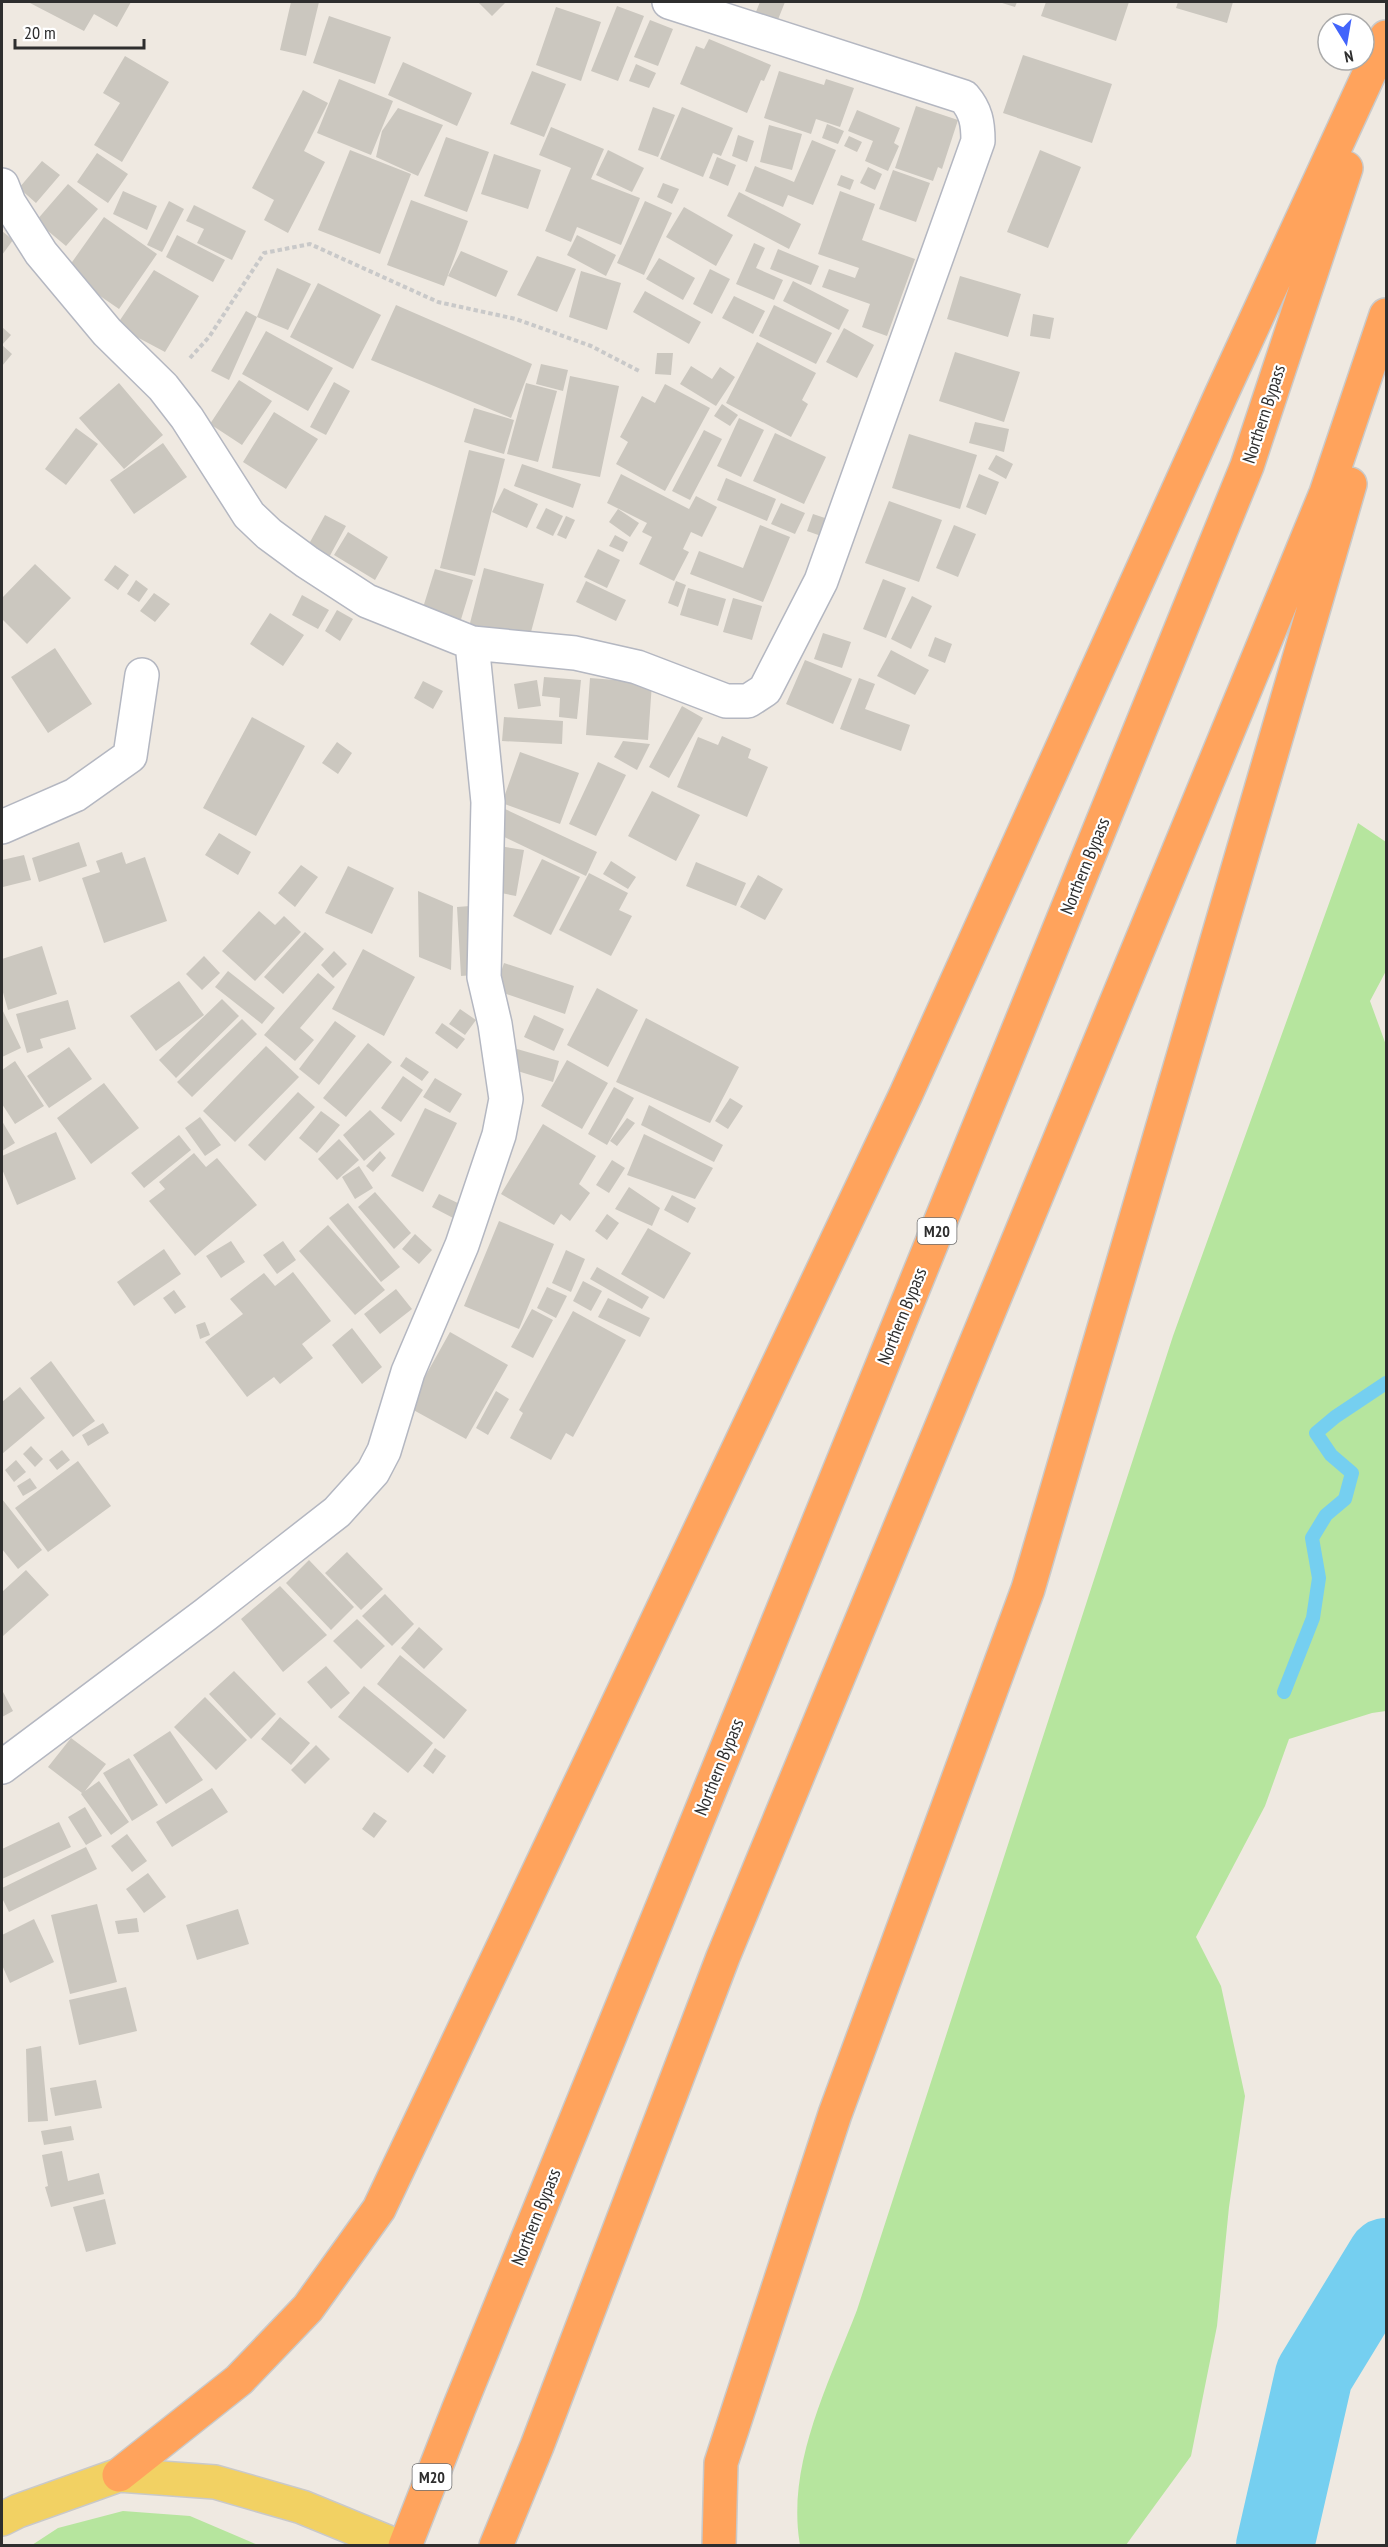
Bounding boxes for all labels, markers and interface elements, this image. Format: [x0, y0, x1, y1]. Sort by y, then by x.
scale bar [15, 12, 144, 50]
north arrow [1316, 12, 1376, 72]
text: 20 m [24, 21, 56, 44]
text: N [1343, 46, 1355, 67]
street label: Northern Bypass [1237, 362, 1290, 466]
street label: Northern Bypass [1055, 814, 1114, 918]
road number: M20 [918, 1218, 956, 1244]
street label: Northern Bypass [872, 1264, 931, 1368]
street label: Northern Bypass [689, 1715, 748, 1819]
street label: Northern Bypass [506, 2165, 565, 2269]
road number: M20 [412, 2464, 452, 2490]

